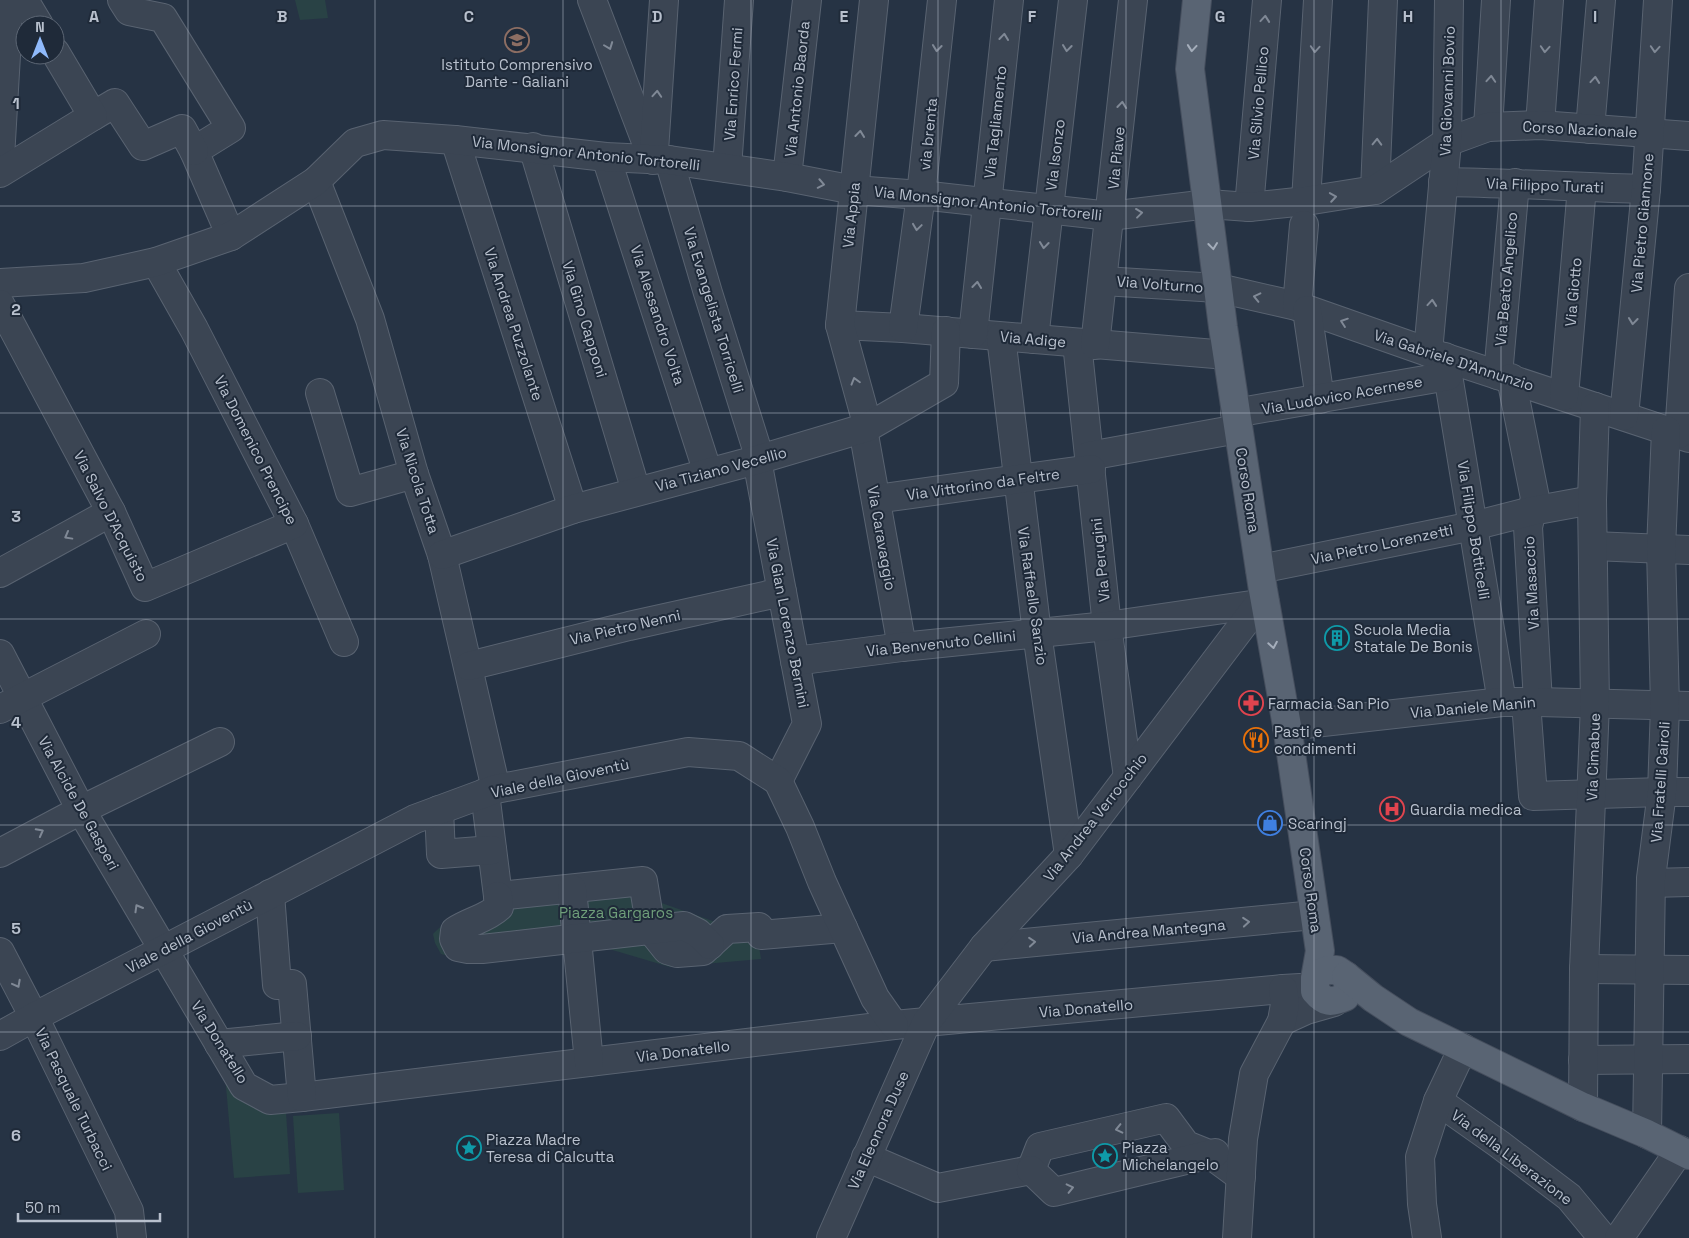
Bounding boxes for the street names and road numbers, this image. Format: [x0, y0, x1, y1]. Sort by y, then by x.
street label: Via Antonio Baorda [780, 20, 814, 158]
street label: Via Giovanni Bovio [1435, 26, 1459, 156]
street label: Via Enrico Fermi [720, 27, 746, 141]
street label: Via Silvio Pellico [1244, 45, 1272, 161]
street label: Via Tagliamento [980, 65, 1010, 179]
street label: via brenta [915, 97, 941, 171]
street label: Corso Nazionale [1522, 116, 1638, 142]
street label: Via Isonzo [1041, 118, 1069, 192]
street label: Via Piave [1103, 126, 1129, 190]
street label: Via Monsignor Antonio Tortorelli [471, 132, 701, 174]
street label: Via Pietro Giannone [1626, 152, 1658, 294]
street label: Via Filippo Turati [1486, 173, 1604, 197]
street label: Via Appia [838, 181, 864, 249]
street label: Via Monsignor Antonio Tortorelli [873, 182, 1103, 224]
street label: Via Beato Angelico [1491, 211, 1521, 347]
street label: Via Evangelista Torricelli [680, 225, 748, 395]
street label: Via Alessandro Volta [626, 243, 690, 388]
street label: Via Andrea Puzzolante [480, 245, 548, 403]
street label: Via Giotto [1561, 257, 1585, 327]
street label: Via Gino Capponi [558, 258, 612, 380]
street label: Via Volturno [1116, 271, 1204, 297]
street label: Via Gabriele D'Annunzio [1371, 325, 1537, 395]
street label: Via Adige [999, 327, 1067, 351]
street label: Via Ludovico Acernese [1260, 371, 1424, 418]
street label: Via Domenico Prencipe [210, 372, 302, 528]
street label: Via Nicola Totta [392, 426, 444, 537]
street label: Via Tiziano Vecellio [653, 442, 789, 496]
street label: Corso Roma [1232, 446, 1264, 534]
street label: Via Salvo D'Acquisto [70, 447, 152, 585]
street label: Via Filippo Botticelli [1454, 459, 1494, 601]
street label: Via Vittorino da Feltre [905, 464, 1061, 504]
street label: Via Caravaggio [863, 484, 901, 592]
street label: Via Perugini [1086, 517, 1114, 603]
street label: Via Pietro Lorenzetti [1309, 520, 1455, 568]
street label: Via Raffaello Sanzio [1014, 525, 1052, 667]
street label: Via Masaccio [1519, 535, 1543, 631]
street label: Via Gian Lorenzo Bernini [762, 537, 814, 709]
street label: Via Pietro Nenni [568, 605, 682, 649]
street label: Via Benvenuto Cellini [865, 626, 1017, 660]
street label: Via Daniele Manin [1409, 692, 1537, 722]
street label: Via Cimabue [1582, 713, 1604, 801]
street label: Via Fratelli Cairoli [1646, 721, 1674, 843]
street label: Via Alcide De Gasperi [34, 733, 124, 873]
street label: Via Andrea Verrocchio [1039, 749, 1151, 885]
street label: Viale della Gioventù [489, 754, 631, 802]
street label: Corso Roma [1296, 846, 1326, 934]
street label: Viale della Gioventù [122, 895, 256, 977]
street label: Via Andrea Mantegna [1072, 915, 1227, 947]
street label: Via Donatello [1038, 994, 1134, 1022]
street label: Via Donatello [187, 997, 253, 1087]
street label: Via Pasquale Turbacci [31, 1025, 117, 1173]
street label: Via Donatello [635, 1036, 731, 1066]
street label: Via Eleonora Duse [843, 1068, 913, 1192]
street label: Via della Liberazione [1448, 1105, 1577, 1209]

